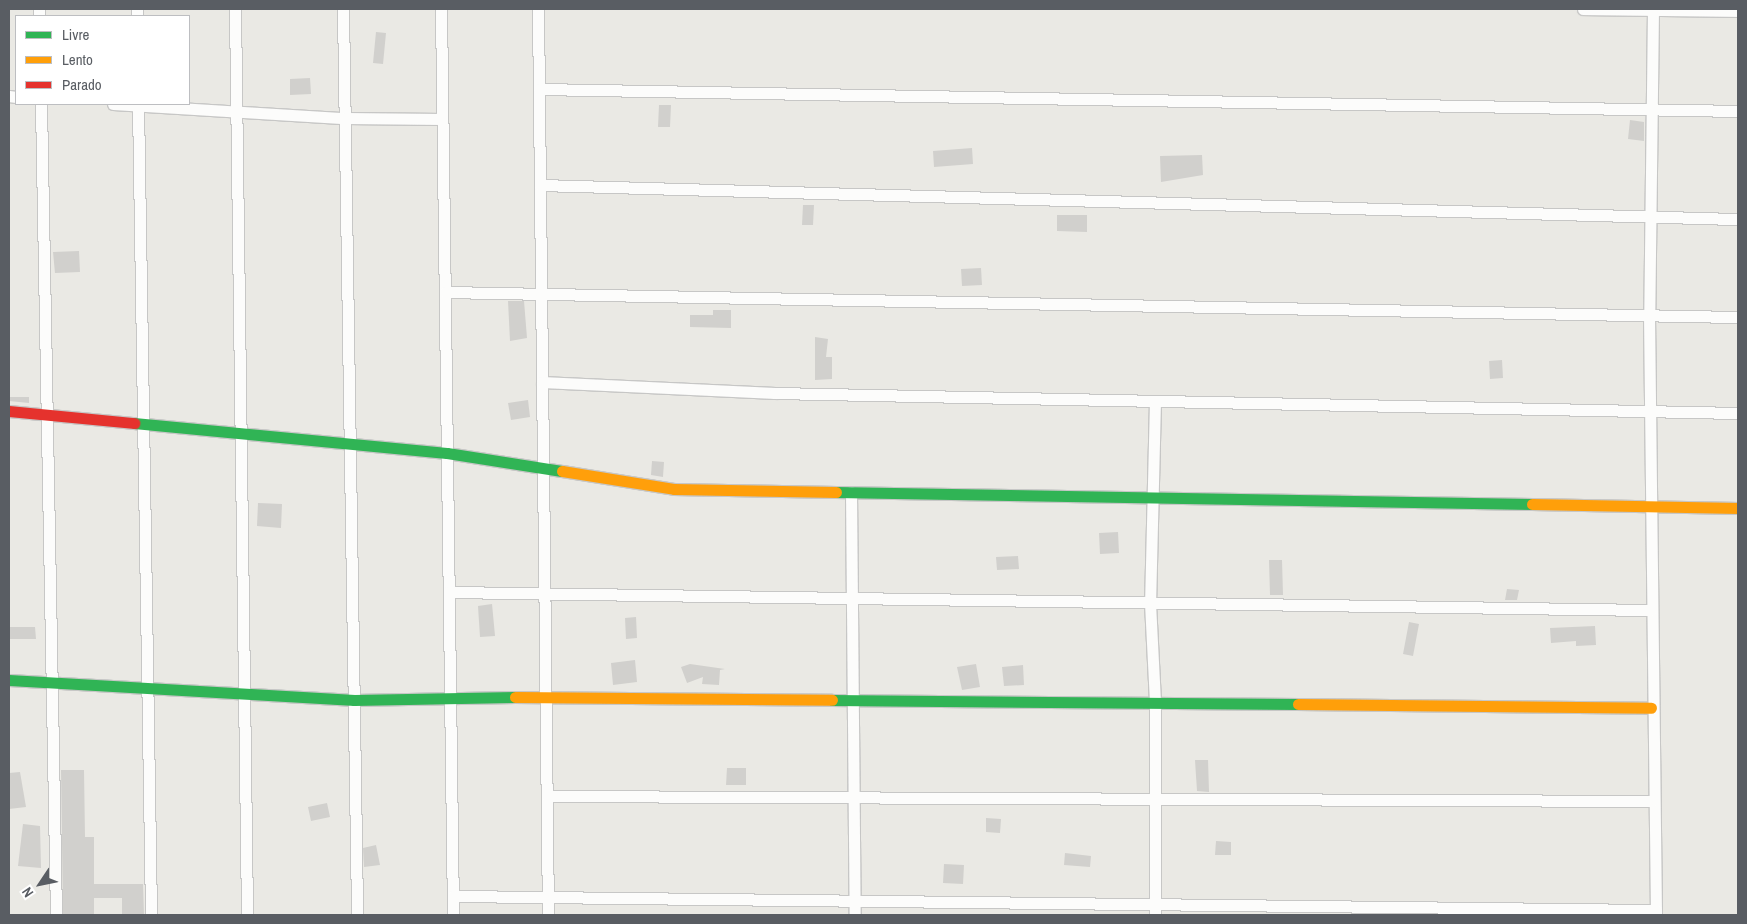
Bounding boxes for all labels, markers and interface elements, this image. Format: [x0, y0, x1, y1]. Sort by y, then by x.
legend [15, 15, 190, 105]
text: Livre [62, 24, 89, 45]
text: Lento [62, 49, 93, 70]
text: Parado [62, 74, 102, 95]
north arrow [15, 859, 65, 909]
text: N [18, 884, 37, 901]

